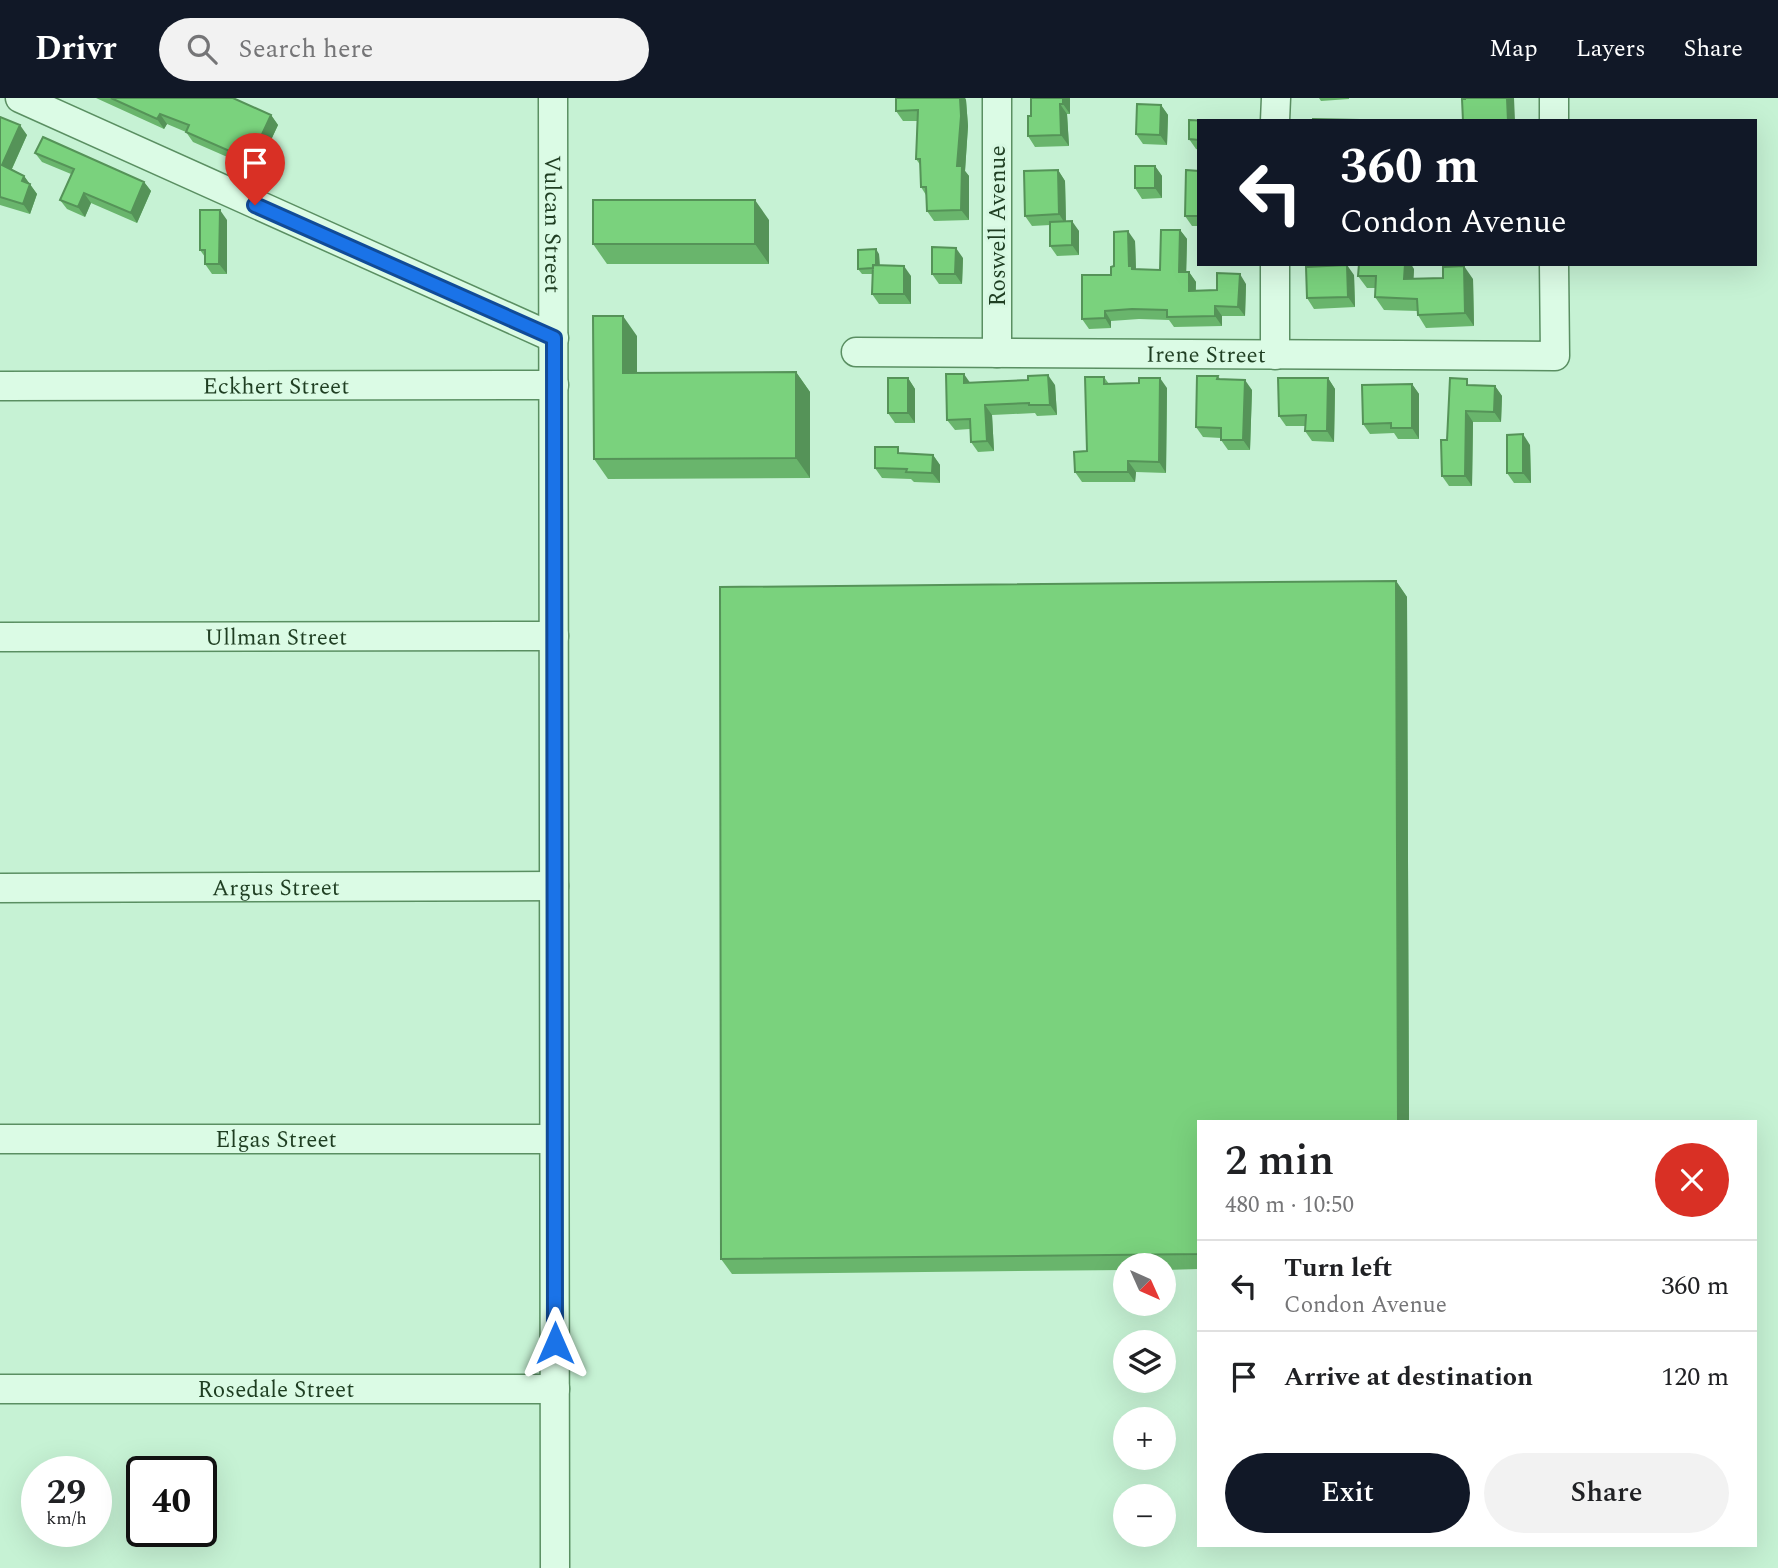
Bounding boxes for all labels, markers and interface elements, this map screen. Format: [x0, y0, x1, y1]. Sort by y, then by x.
search box [159, 18, 649, 81]
text: Drivr [35, 24, 117, 74]
text: Search here [239, 29, 373, 69]
icon: search [183, 30, 221, 68]
text: Map [1489, 31, 1538, 67]
text: Layers [1576, 31, 1646, 67]
text: Share [1684, 31, 1743, 67]
text: 360 m [1340, 130, 1479, 205]
pin [225, 133, 285, 205]
icon: arrive [236, 144, 274, 182]
street label: Roswell Avenue [981, 145, 1016, 307]
icon: left [1225, 147, 1316, 238]
street label: Vulcan Street [534, 155, 569, 293]
text: Condon Avenue [1340, 198, 1567, 247]
street label: Irene Street [1146, 338, 1266, 373]
street label: Eckhert Street [203, 369, 349, 405]
street label: Ullman Street [205, 620, 347, 656]
street label: Argus Street [212, 871, 340, 906]
street label: Elgas Street [215, 1123, 337, 1158]
text: 2 min [1225, 1130, 1334, 1193]
button: close [1655, 1143, 1729, 1217]
text: 480 m · 10:50 [1225, 1188, 1354, 1223]
text: Turn left [1284, 1248, 1392, 1288]
north arrow [1113, 1253, 1176, 1316]
map controls [1113, 1253, 1176, 1547]
text: 360 m [1661, 1266, 1729, 1306]
icon: left [1225, 1267, 1263, 1305]
text: Condon Avenue [1284, 1288, 1447, 1323]
position arrow [518, 1306, 592, 1380]
button: layers [1113, 1330, 1176, 1393]
text: Arrive at destination [1284, 1357, 1533, 1397]
text: 120 m [1661, 1357, 1729, 1397]
icon: arrive [1225, 1358, 1263, 1396]
street label: Rosedale Street [198, 1373, 354, 1408]
button: + [1113, 1407, 1176, 1470]
button: Exit [1225, 1453, 1470, 1533]
button: Share [1484, 1453, 1729, 1533]
speed limit sign: 40 [126, 1456, 217, 1547]
text: 29 [47, 1466, 86, 1519]
button: − [1113, 1484, 1176, 1547]
text: km/h [46, 1505, 87, 1532]

